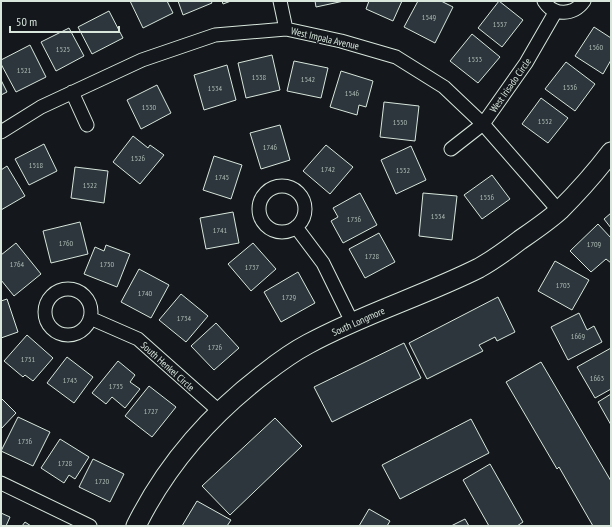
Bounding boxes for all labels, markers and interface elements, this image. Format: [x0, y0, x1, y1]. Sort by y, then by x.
scale bar [10, 8, 119, 34]
house number: 1549 [422, 12, 437, 22]
text: 50 m [16, 14, 37, 29]
house number: 1557 [493, 19, 508, 29]
street label: West Impala Avenue [290, 24, 360, 53]
house number: 1560 [589, 42, 604, 52]
house number: 1525 [56, 44, 70, 54]
house number: 1553 [468, 54, 483, 64]
street label: West Irisado Circle [487, 55, 534, 115]
house number: 1521 [17, 65, 32, 75]
house number: 1538 [252, 72, 267, 82]
house number: 1542 [301, 74, 316, 84]
house number: 1556 [563, 82, 578, 92]
house number: 1534 [208, 83, 223, 93]
house number: 1546 [345, 88, 360, 98]
house number: 1530 [142, 102, 157, 112]
house number: 1552 [538, 116, 553, 126]
house number: 1550 [393, 117, 408, 127]
house number: 1746 [263, 142, 278, 152]
house number: 1526 [131, 153, 146, 163]
house number: 1518 [29, 160, 44, 170]
house number: 1742 [321, 164, 336, 174]
house number: 1552 [396, 165, 411, 175]
house number: 1745 [215, 172, 229, 182]
house number: 1522 [83, 180, 98, 190]
house number: 1556 [480, 192, 495, 202]
house number: 1554 [431, 211, 446, 221]
house number: 1736 [347, 214, 362, 224]
house number: 1741 [213, 225, 228, 235]
house number: 1760 [59, 238, 74, 248]
house number: 1709 [587, 239, 602, 249]
house number: 1728 [365, 251, 380, 261]
house number: 1764 [10, 259, 25, 269]
house number: 1750 [100, 259, 115, 269]
house number: 1737 [245, 262, 260, 272]
house number: 1703 [556, 280, 571, 290]
house number: 1740 [138, 288, 153, 298]
house number: 1729 [282, 292, 297, 302]
street label: South Longmore [330, 304, 387, 339]
house number: 1734 [177, 313, 192, 323]
house number: 1669 [571, 331, 586, 341]
street label: South Henkel Circle [138, 339, 197, 394]
house number: 1726 [208, 342, 223, 352]
house number: 1751 [21, 354, 36, 364]
house number: 1663 [590, 373, 605, 383]
house number: 1743 [63, 375, 78, 385]
house number: 1735 [109, 381, 123, 391]
house number: 1727 [144, 406, 159, 416]
house number: 1736 [18, 436, 33, 446]
house number: 1728 [58, 458, 73, 468]
house number: 1720 [95, 476, 110, 486]

